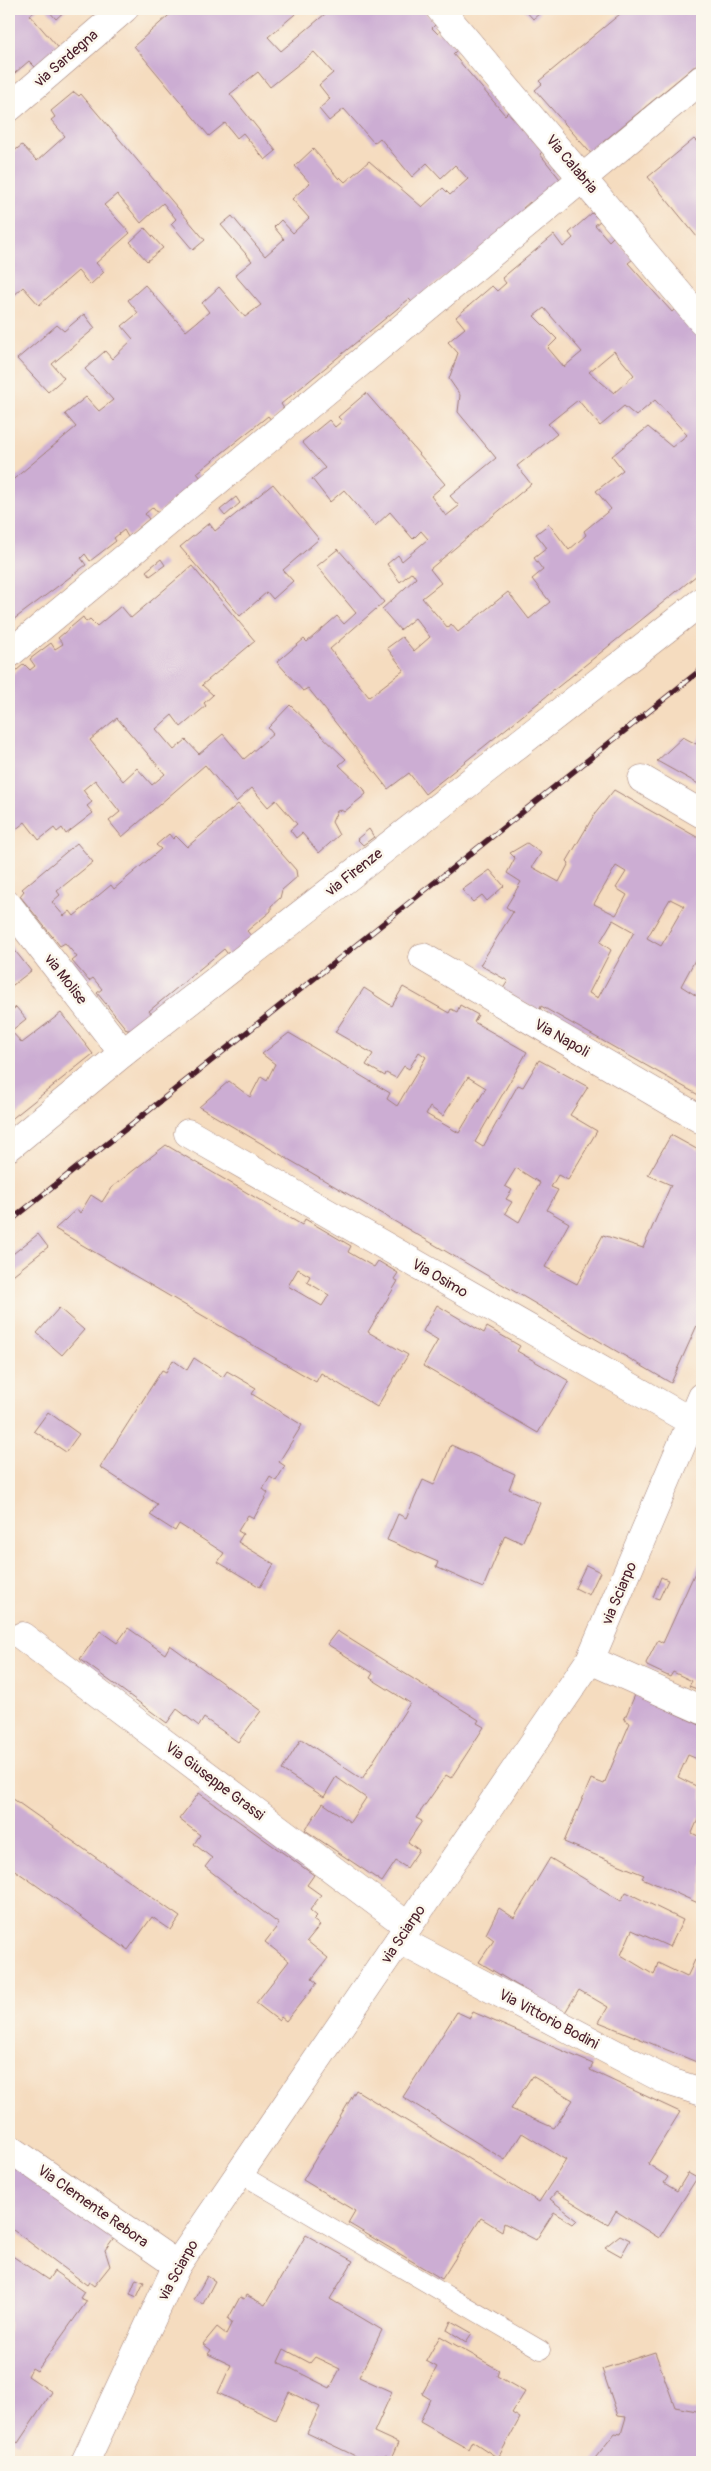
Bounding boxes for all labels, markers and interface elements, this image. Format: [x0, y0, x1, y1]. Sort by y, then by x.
street label: via Sardegna [30, 26, 102, 92]
street label: Via Calabria [542, 131, 602, 198]
street label: via Firenze [321, 844, 387, 901]
street label: via Molise [39, 949, 92, 1009]
street label: Via Napoli [531, 1015, 593, 1062]
street label: Via Osimo [408, 1255, 471, 1302]
street label: via Sciarpo [597, 1559, 641, 1628]
street label: Via Giuseppe Grassi [161, 1738, 268, 1825]
street label: via Sciarpo [376, 1902, 430, 1968]
street label: Via Vittorio Bodini [495, 1985, 602, 2054]
street label: Via Clemente Rebora [34, 2161, 152, 2252]
street label: via Sciarpo [154, 2237, 203, 2305]

